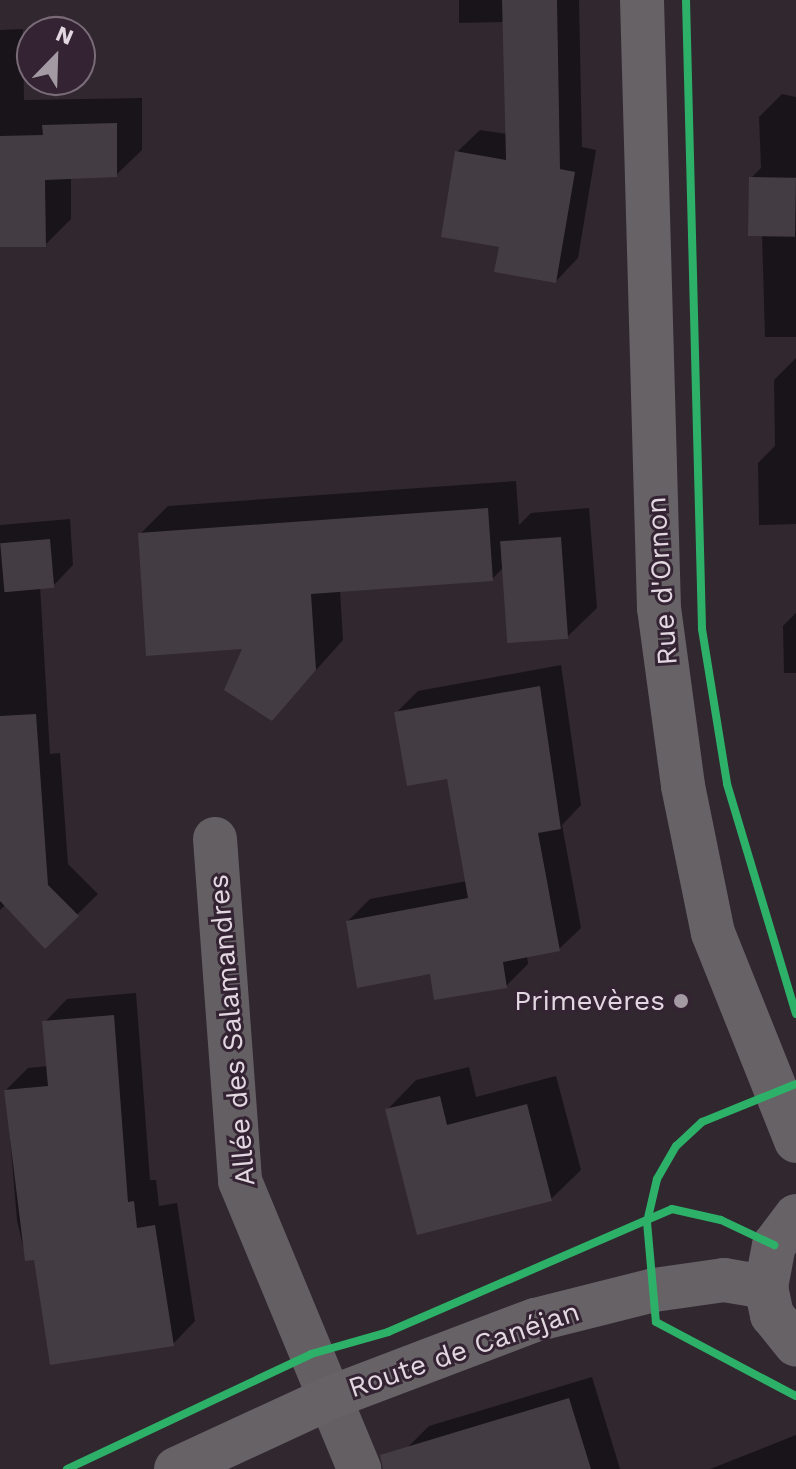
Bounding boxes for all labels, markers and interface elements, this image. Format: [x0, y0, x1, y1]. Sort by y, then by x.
north arrow [16, 16, 96, 96]
text: N [52, 21, 77, 50]
street label: Rue d'Ornon [639, 495, 685, 667]
street label: Allée des Salamandres [202, 873, 262, 1187]
place label: Primevères [514, 984, 665, 1018]
marker: Primevères [672, 992, 690, 1010]
street label: Route de Canéjan [344, 1295, 584, 1405]

